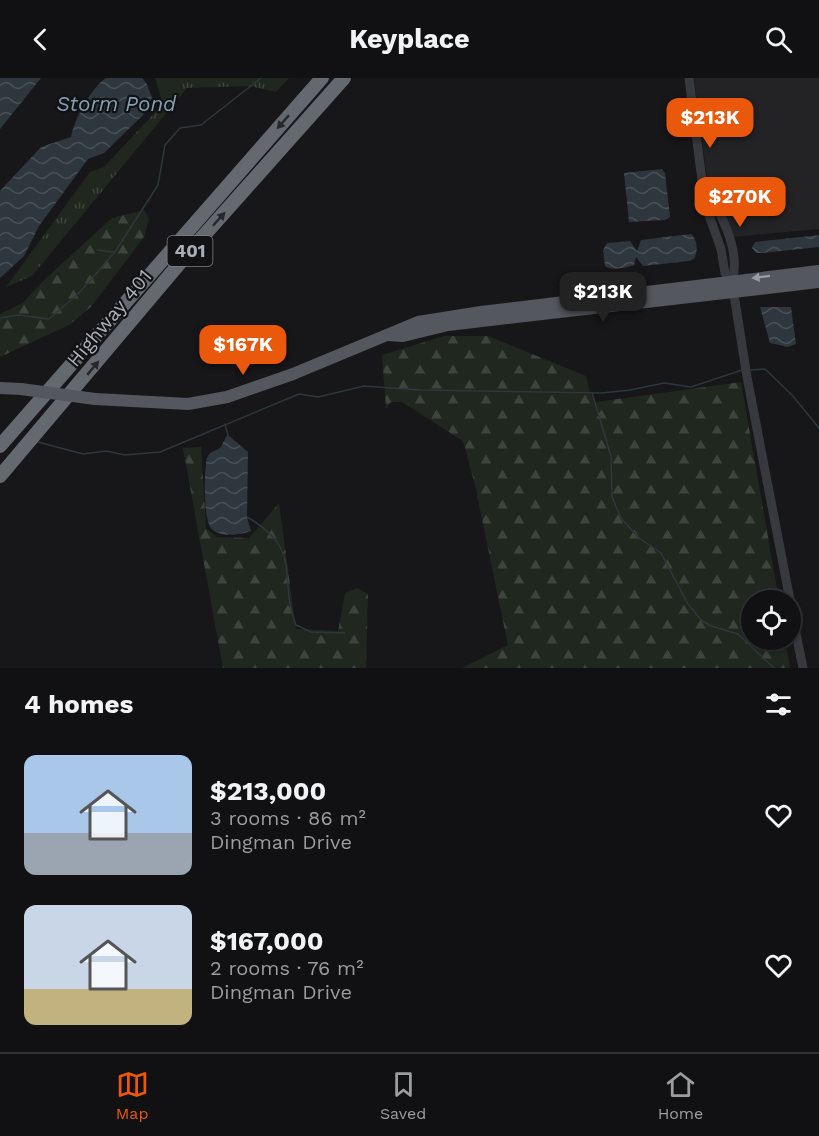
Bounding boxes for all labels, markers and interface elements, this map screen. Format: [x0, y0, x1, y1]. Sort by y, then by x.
icon: back [24, 23, 57, 56]
text: Keyplace [349, 23, 470, 55]
icon: search [762, 23, 795, 56]
water label: Storm Pond [56, 91, 177, 116]
pin: $213K [668, 98, 752, 149]
text: $213K [680, 105, 740, 129]
one-way arrow [277, 114, 290, 129]
pin: $270K [698, 177, 782, 228]
text: $270K [709, 184, 771, 208]
one-way arrow [212, 212, 225, 227]
road number: 401 [168, 236, 213, 266]
street label: Highway 401 [61, 265, 157, 371]
pin: $213K [561, 272, 645, 323]
one-way arrow [751, 272, 770, 282]
text: $213K [573, 279, 633, 303]
pin: $167K [201, 325, 285, 376]
text: $167K [213, 332, 273, 356]
one-way arrow [86, 360, 99, 376]
map controls [741, 590, 801, 650]
button: locate [741, 590, 801, 650]
icon: filters [762, 688, 795, 721]
text: 4 homes [24, 689, 133, 719]
text: $213,000 [210, 776, 326, 806]
icon: home [72, 779, 144, 851]
icon: heart [762, 799, 795, 832]
text: 3 rooms · 86 m² [210, 806, 366, 830]
text: Dingman Drive [210, 830, 352, 854]
text: $167,000 [210, 926, 324, 956]
icon: home [72, 929, 144, 1001]
icon: heart [762, 949, 795, 982]
text: 2 rooms · 76 m² [210, 956, 363, 980]
text: Dingman Drive [210, 980, 352, 1004]
tab: Map [116, 1068, 149, 1123]
tab: Saved [380, 1068, 426, 1123]
tab: Home [658, 1068, 703, 1123]

